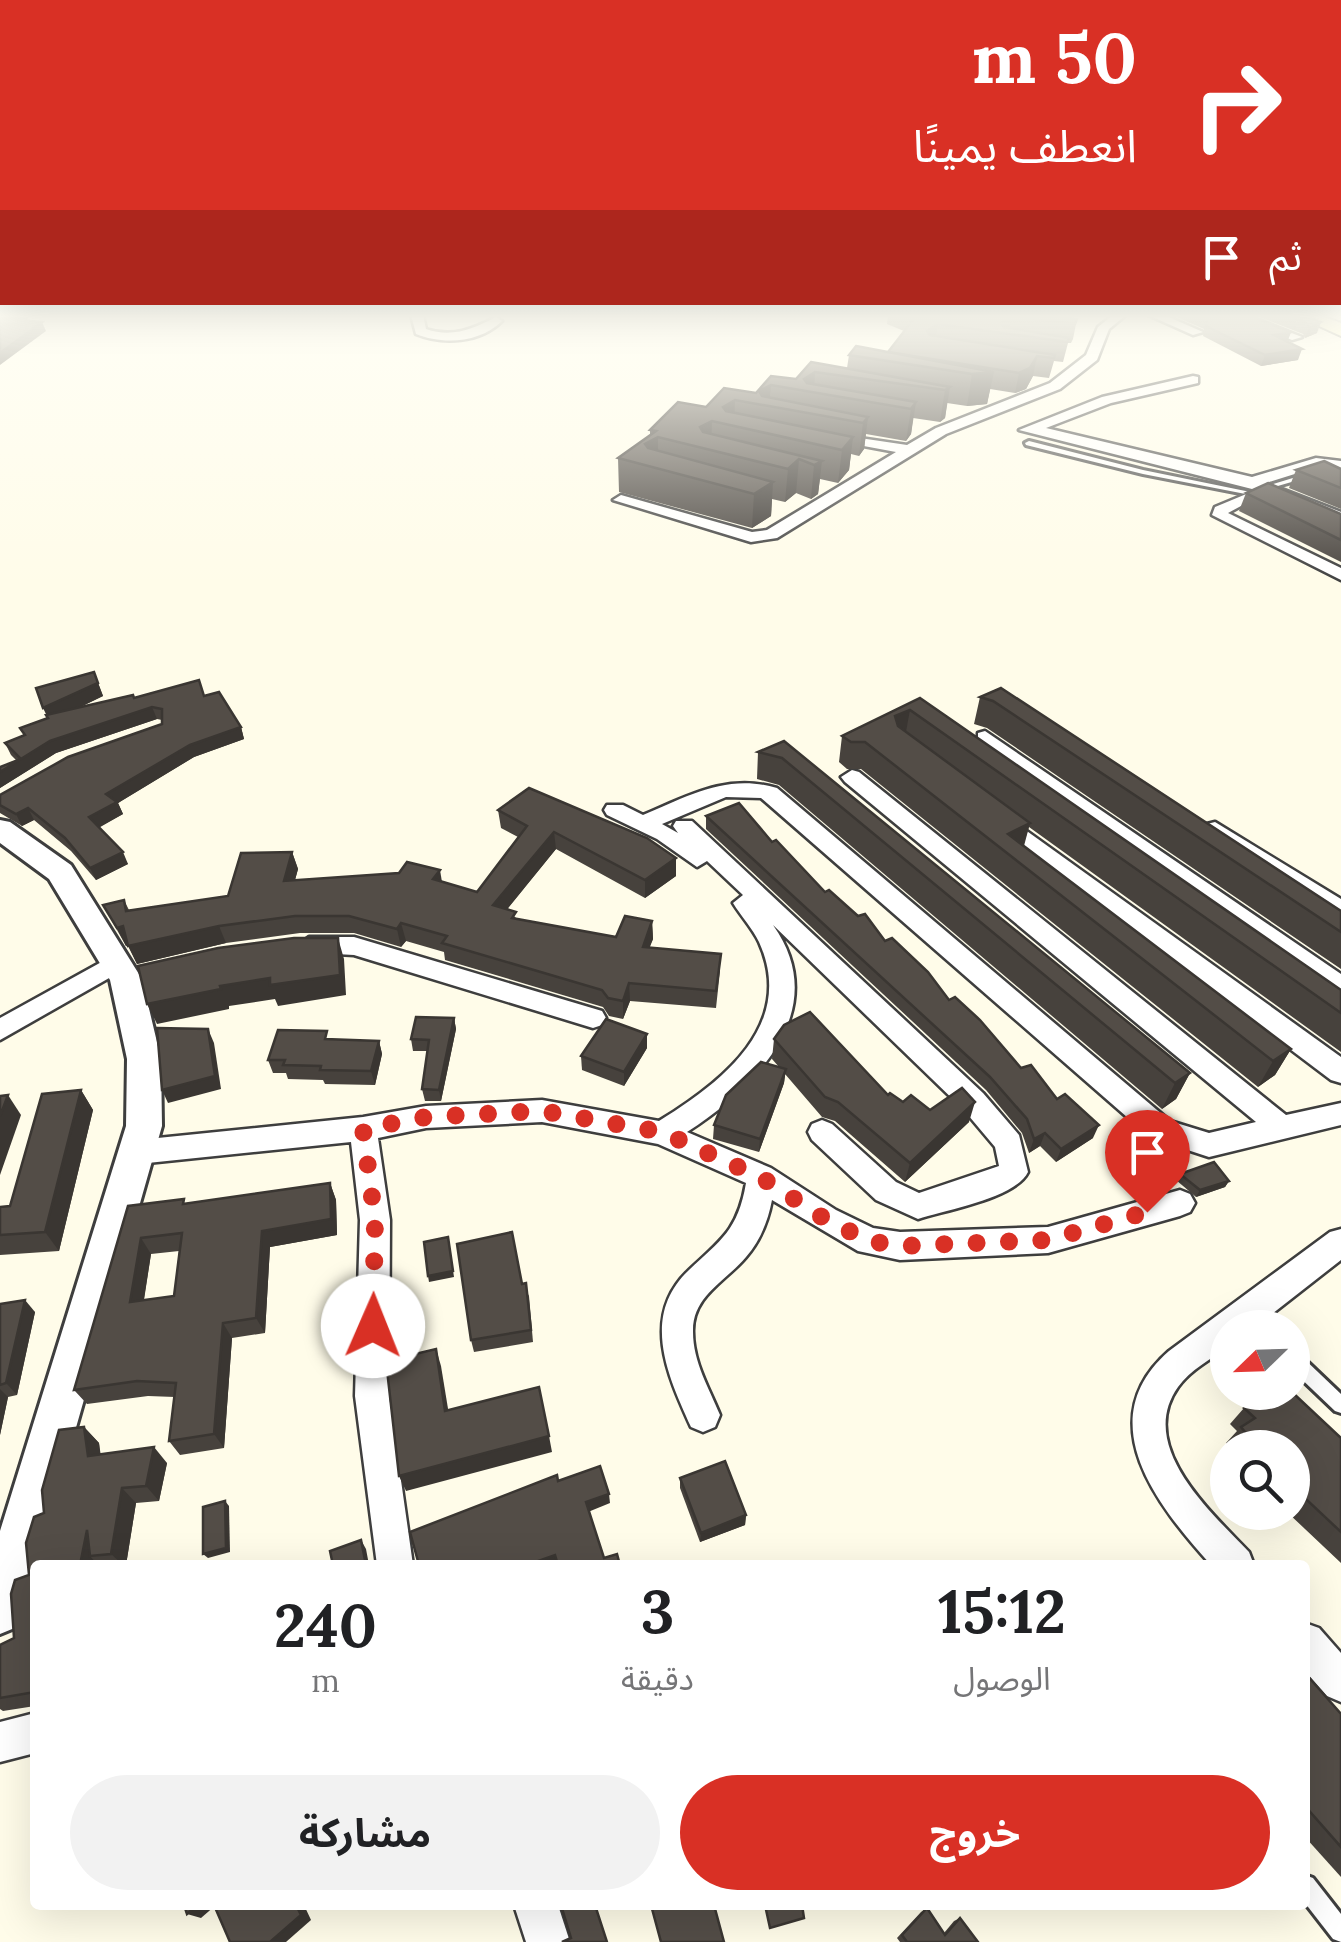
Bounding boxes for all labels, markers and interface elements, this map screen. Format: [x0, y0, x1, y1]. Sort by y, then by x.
text: 50 m [972, 13, 1137, 102]
icon: right [1172, 40, 1302, 170]
text: انعطف يمينًا [913, 117, 1137, 174]
icon: arrive [1194, 230, 1249, 285]
text: ثم [1269, 232, 1302, 280]
pin [1105, 1110, 1190, 1213]
icon: arrive [1120, 1125, 1175, 1180]
position arrow [321, 1274, 425, 1378]
north arrow [1210, 1310, 1310, 1410]
map controls [1210, 1310, 1310, 1530]
button: search [1210, 1430, 1310, 1530]
text: 3 [641, 1573, 674, 1649]
text: 15:12 [938, 1573, 1066, 1649]
text: 240 [274, 1587, 377, 1663]
text: دقيقة [621, 1658, 694, 1699]
text: الوصول [953, 1658, 1051, 1699]
text: m [311, 1660, 340, 1701]
button: مشاركة [70, 1775, 660, 1890]
button: خروج [680, 1775, 1270, 1890]

